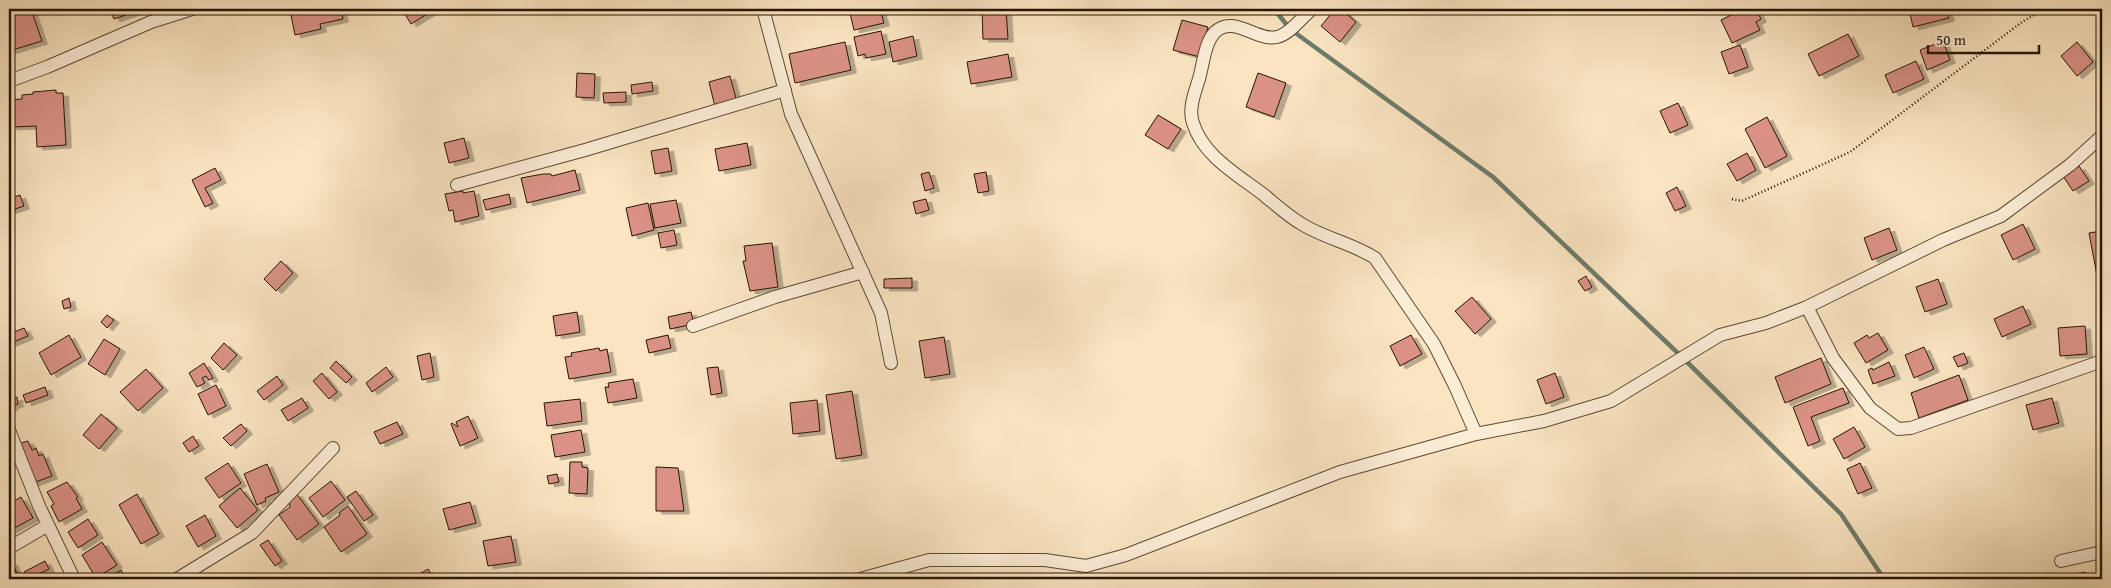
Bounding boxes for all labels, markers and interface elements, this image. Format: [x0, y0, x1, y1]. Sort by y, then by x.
scale bar [1928, 22, 2040, 54]
text: 50 m [1936, 29, 1967, 50]

